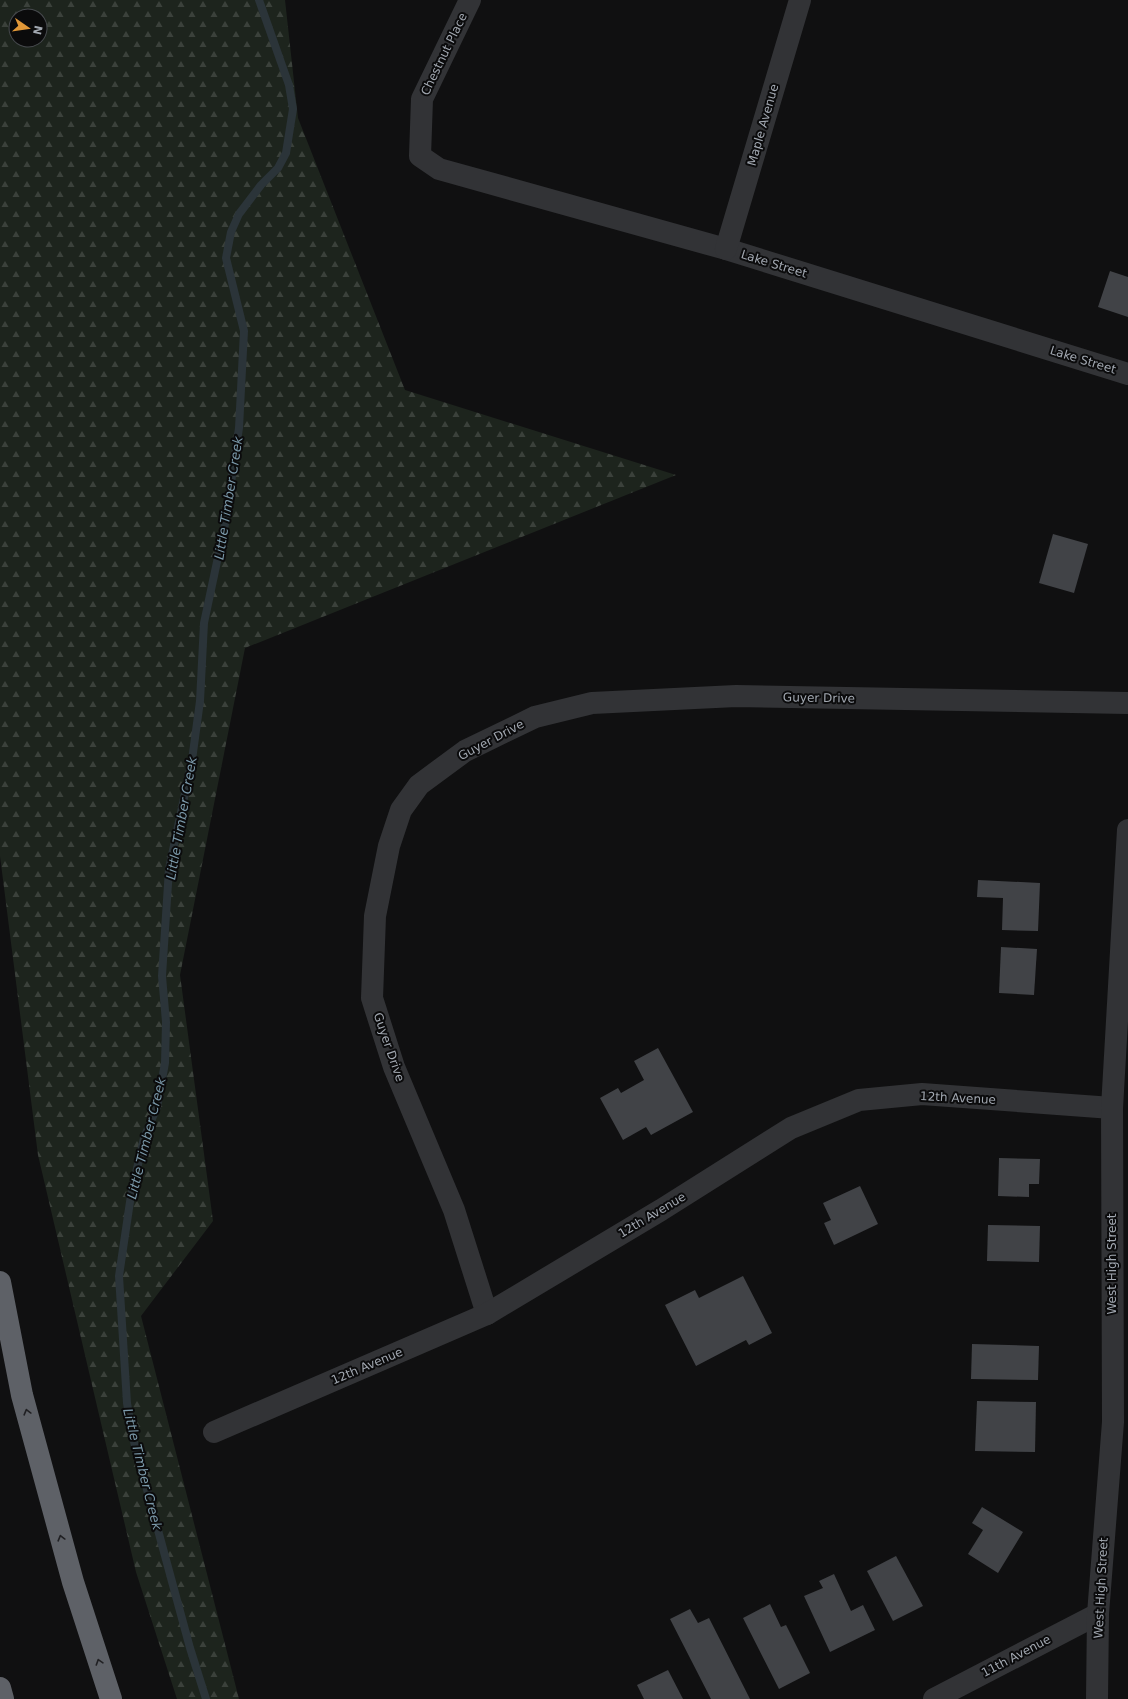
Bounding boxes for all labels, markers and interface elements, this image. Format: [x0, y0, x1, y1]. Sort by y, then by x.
north arrow [8, 8, 48, 48]
street label: Chestnut Place [418, 10, 470, 98]
text: N [30, 24, 45, 36]
street label: Maple Avenue [745, 82, 781, 168]
street label: Lake Street [739, 247, 809, 281]
street label: Lake Street [1048, 343, 1118, 377]
water label: Little Timber Creek [211, 435, 246, 561]
street label: Guyer Drive [783, 690, 855, 706]
street label: Guyer Drive [456, 717, 526, 763]
water label: Little Timber Creek [163, 755, 200, 881]
street label: Guyer Drive [371, 1011, 407, 1083]
water label: Little Timber Creek [124, 1075, 169, 1200]
street label: 12th Avenue [920, 1089, 996, 1107]
street label: 12th Avenue [616, 1189, 688, 1241]
street label: West High Street [1105, 1213, 1119, 1315]
street label: 12th Avenue [329, 1345, 405, 1387]
water label: Little Timber Creek [120, 1407, 165, 1532]
one-way arrow [23, 1409, 32, 1416]
one-way arrow [57, 1534, 66, 1541]
street label: West High Street [1091, 1537, 1111, 1639]
street label: 11th Avenue [979, 1632, 1053, 1680]
one-way arrow [95, 1659, 104, 1666]

